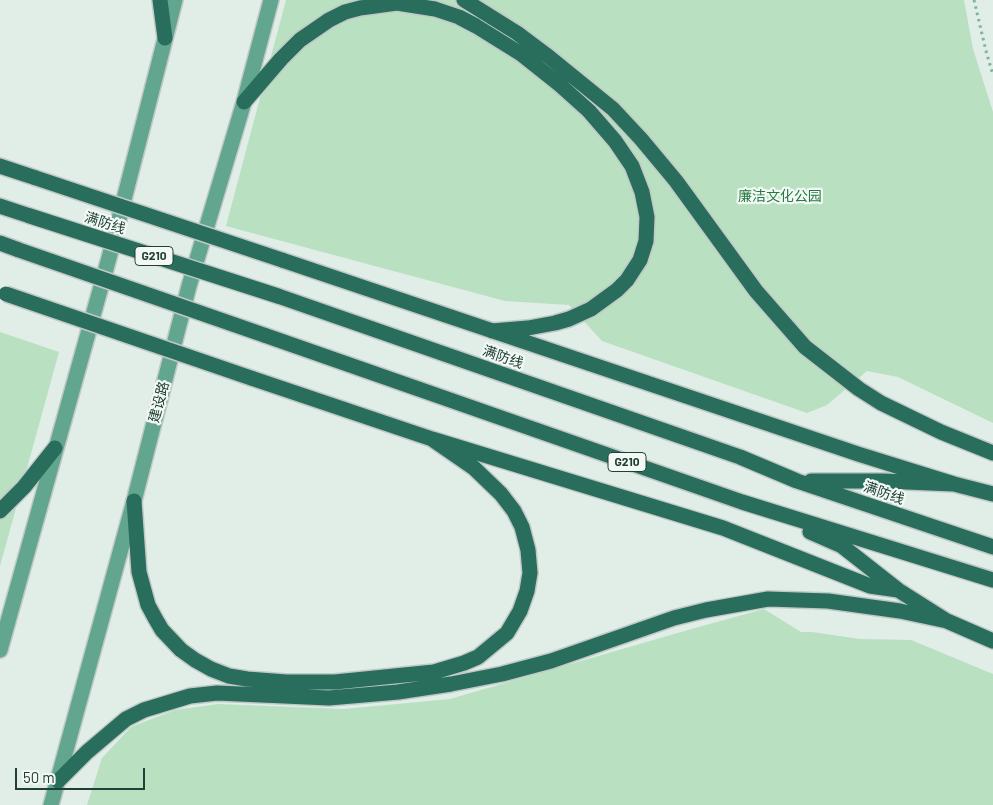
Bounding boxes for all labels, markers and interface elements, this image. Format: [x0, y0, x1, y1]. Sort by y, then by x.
park label: 廉洁文化公园 [738, 188, 822, 204]
street label: 满防线 [82, 209, 128, 237]
road number: G210 [135, 247, 173, 266]
street label: 满防线 [480, 342, 526, 372]
street label: 建设路 [145, 380, 173, 424]
road number: G210 [608, 452, 646, 472]
street label: 满防线 [861, 478, 907, 508]
scale bar [18, 758, 148, 790]
text: 50 m [23, 768, 55, 786]

